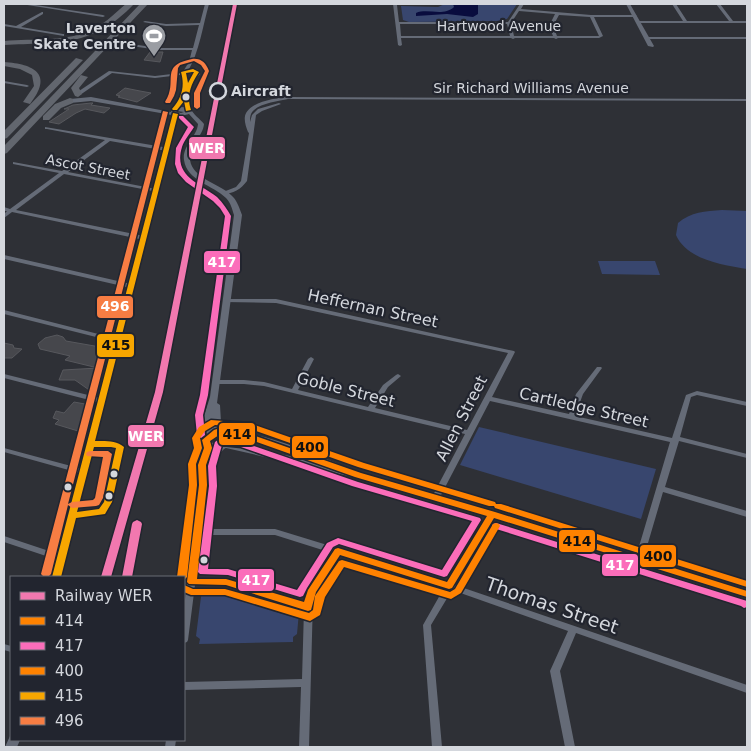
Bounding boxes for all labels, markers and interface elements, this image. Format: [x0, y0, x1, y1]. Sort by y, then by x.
street label: Hartwood Avenue [437, 18, 561, 34]
place label: Laverton Skate Centre [33, 20, 136, 52]
sports icon: Laverton Skate Centre [141, 23, 167, 57]
street label: Sir Richard Williams Avenue [433, 80, 629, 96]
marker: Aircraft [209, 82, 227, 100]
place label: Aircraft [231, 83, 291, 99]
unlabelled marker [181, 92, 191, 102]
line badge: WER [188, 136, 226, 160]
text: WER [189, 140, 225, 156]
street label: Ascot Street [44, 151, 132, 183]
line badge: 417 [203, 250, 241, 274]
text: 417 [207, 254, 237, 270]
street label: Heffernan Street [306, 285, 440, 332]
line badge: 496 [96, 295, 134, 319]
text: 496 [100, 298, 130, 314]
line badge: 415 [96, 333, 135, 358]
text: 415 [101, 337, 131, 353]
street label: Goble Street [295, 368, 397, 411]
street label: Allen Street [432, 372, 491, 464]
street label: Cartledge Street [517, 383, 650, 432]
line badge: 414 [218, 422, 256, 446]
line badge: WER [127, 424, 165, 448]
text: 414 [222, 426, 252, 442]
text: WER [128, 428, 164, 444]
line badge: 400 [291, 435, 329, 459]
text: 400 [295, 439, 325, 455]
unlabelled marker [109, 469, 119, 479]
unlabelled marker [63, 482, 73, 492]
unlabelled marker [104, 491, 114, 501]
line badge: 414 [558, 529, 596, 553]
text: 414 [562, 533, 592, 549]
line badge: 400 [639, 544, 677, 568]
text: 400 [643, 548, 673, 564]
line badge: 417 [601, 553, 639, 577]
unlabelled marker [199, 555, 209, 565]
text: 417 [605, 557, 635, 573]
line badge: 417 [237, 568, 275, 592]
text: 417 [241, 572, 271, 588]
street label: Thomas Street [482, 572, 621, 638]
legend [10, 576, 185, 741]
text: Railway WER [55, 587, 152, 605]
text: 414 [55, 612, 84, 630]
text: 417 [55, 637, 84, 655]
text: 400 [55, 662, 84, 680]
text: 415 [55, 687, 84, 705]
text: 496 [55, 712, 84, 730]

